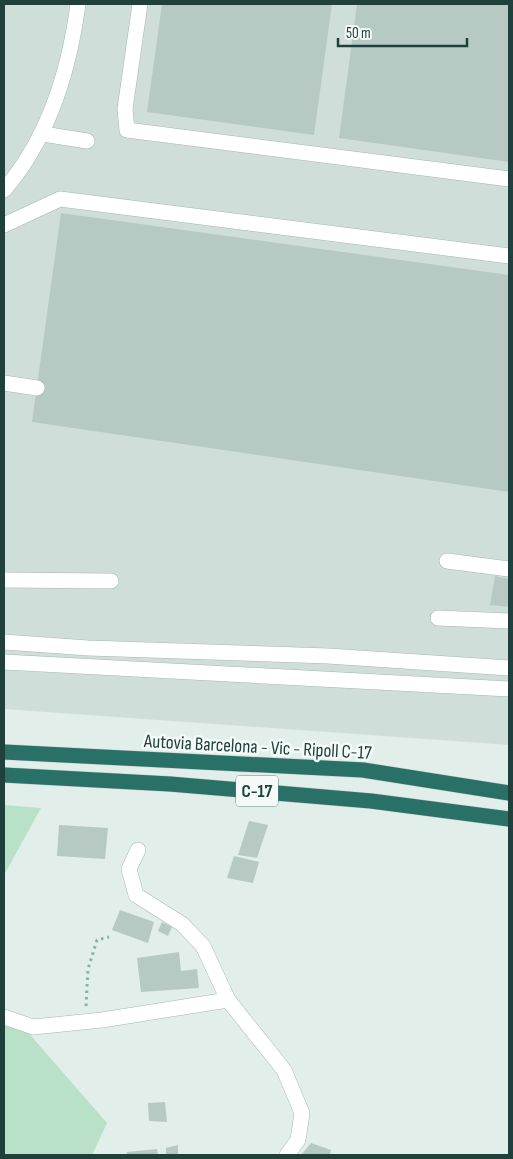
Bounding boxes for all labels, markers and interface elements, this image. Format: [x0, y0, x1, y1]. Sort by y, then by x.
scale bar [338, 15, 467, 47]
text: 50 m [346, 24, 371, 43]
street label: Autovia Barcelona - Vic - Ripoll C-17 [143, 730, 373, 765]
road number: C-17 [236, 776, 278, 806]

